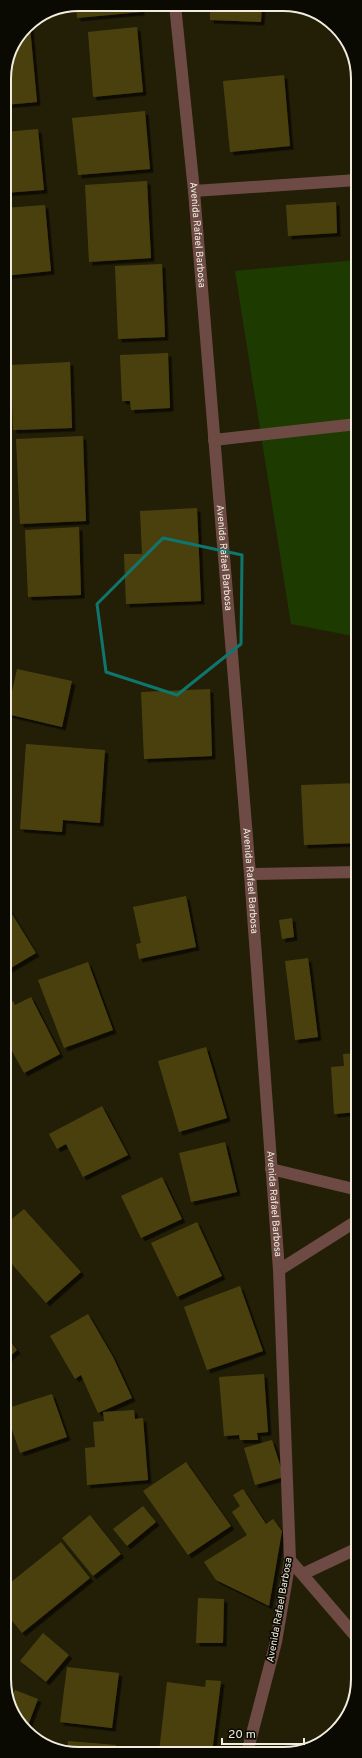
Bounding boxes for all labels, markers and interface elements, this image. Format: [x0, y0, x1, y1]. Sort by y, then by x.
street label: Avenida Rafael Barbosa [187, 181, 208, 288]
street label: Avenida Rafael Barbosa [213, 504, 235, 611]
street label: Avenida Rafael Barbosa [240, 827, 261, 934]
street label: Avenida Rafael Barbosa [264, 1150, 285, 1257]
street label: Avenida Rafael Barbosa [264, 1557, 296, 1663]
scale bar [222, 1720, 304, 1746]
text: 20 m [228, 1727, 256, 1743]

